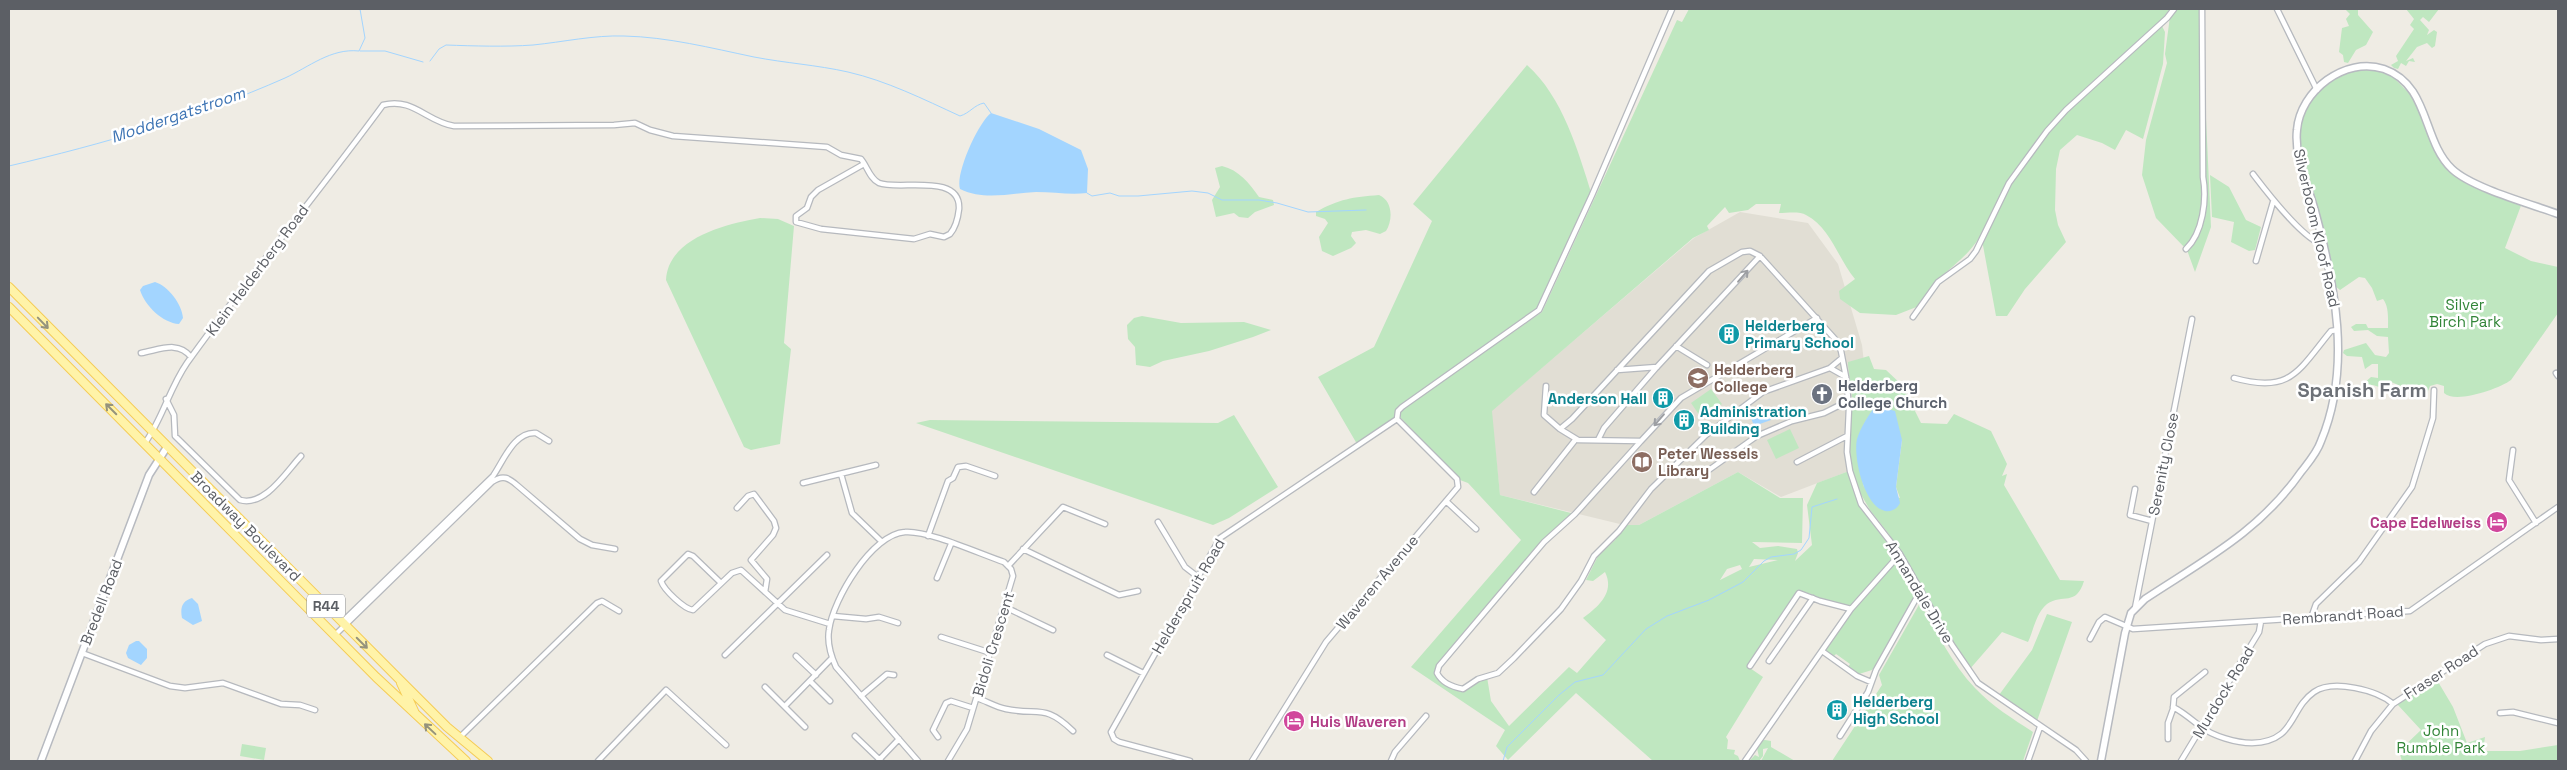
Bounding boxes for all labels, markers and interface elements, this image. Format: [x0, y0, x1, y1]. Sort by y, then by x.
water label: Moddergatstroom [108, 82, 249, 148]
street label: Silverboom Kloof Road [2289, 147, 2345, 309]
street label: Klein Helderberg Road [201, 201, 313, 339]
one-way arrow [1737, 269, 1748, 282]
park label: Silver Birch Park [2429, 295, 2501, 331]
one-way arrow [37, 316, 49, 329]
place label: Helderberg Primary School [1745, 316, 1854, 352]
building icon: Helderberg Primary School [1717, 322, 1741, 346]
place label: Helderberg College [1714, 360, 1794, 396]
school or university icon: Helderberg College [1686, 366, 1710, 390]
place label: Helderberg College Church [1838, 376, 1947, 412]
district label: Spanish Farm [2297, 377, 2427, 403]
church icon: Helderberg College Church [1810, 382, 1834, 406]
building icon: Anderson Hall [1651, 386, 1675, 410]
place label: Anderson Hall [1548, 389, 1647, 408]
place label: Administration Building [1700, 402, 1807, 438]
one-way arrow [104, 403, 117, 415]
building icon: Administration Building [1672, 408, 1696, 432]
street label: Serenity Close [2144, 411, 2182, 517]
one-way arrow [1654, 413, 1665, 426]
place label: Peter Wessels Library [1658, 444, 1759, 480]
library icon: Peter Wessels Library [1630, 450, 1654, 474]
street label: Broadway Boulevard [187, 467, 305, 585]
hotel icon: Cape Edelweiss [2485, 510, 2509, 534]
place label: Cape Edelweiss [2370, 513, 2481, 532]
street label: Waveren Avenue [1332, 531, 1422, 633]
street label: Helderspruit Road [1147, 535, 1229, 657]
street label: Annandale Drive [1882, 537, 1958, 647]
street label: Bredell Road [76, 556, 126, 648]
street label: Bidoli Crescent [968, 589, 1018, 699]
road number: R44 [307, 594, 345, 618]
street label: Rembrandt Road [2282, 601, 2404, 629]
one-way arrow [356, 636, 368, 649]
street label: Fraser Road [2400, 641, 2482, 703]
street label: Murdock Road [2188, 642, 2258, 742]
place label: Helderberg High School [1853, 692, 1939, 728]
building icon: Helderberg High School [1825, 698, 1849, 722]
hotel icon: Huis Waveren [1282, 709, 1306, 733]
place label: Huis Waveren [1310, 712, 1407, 731]
park label: John Rumble Park [2397, 721, 2485, 757]
one-way arrow [423, 723, 436, 735]

